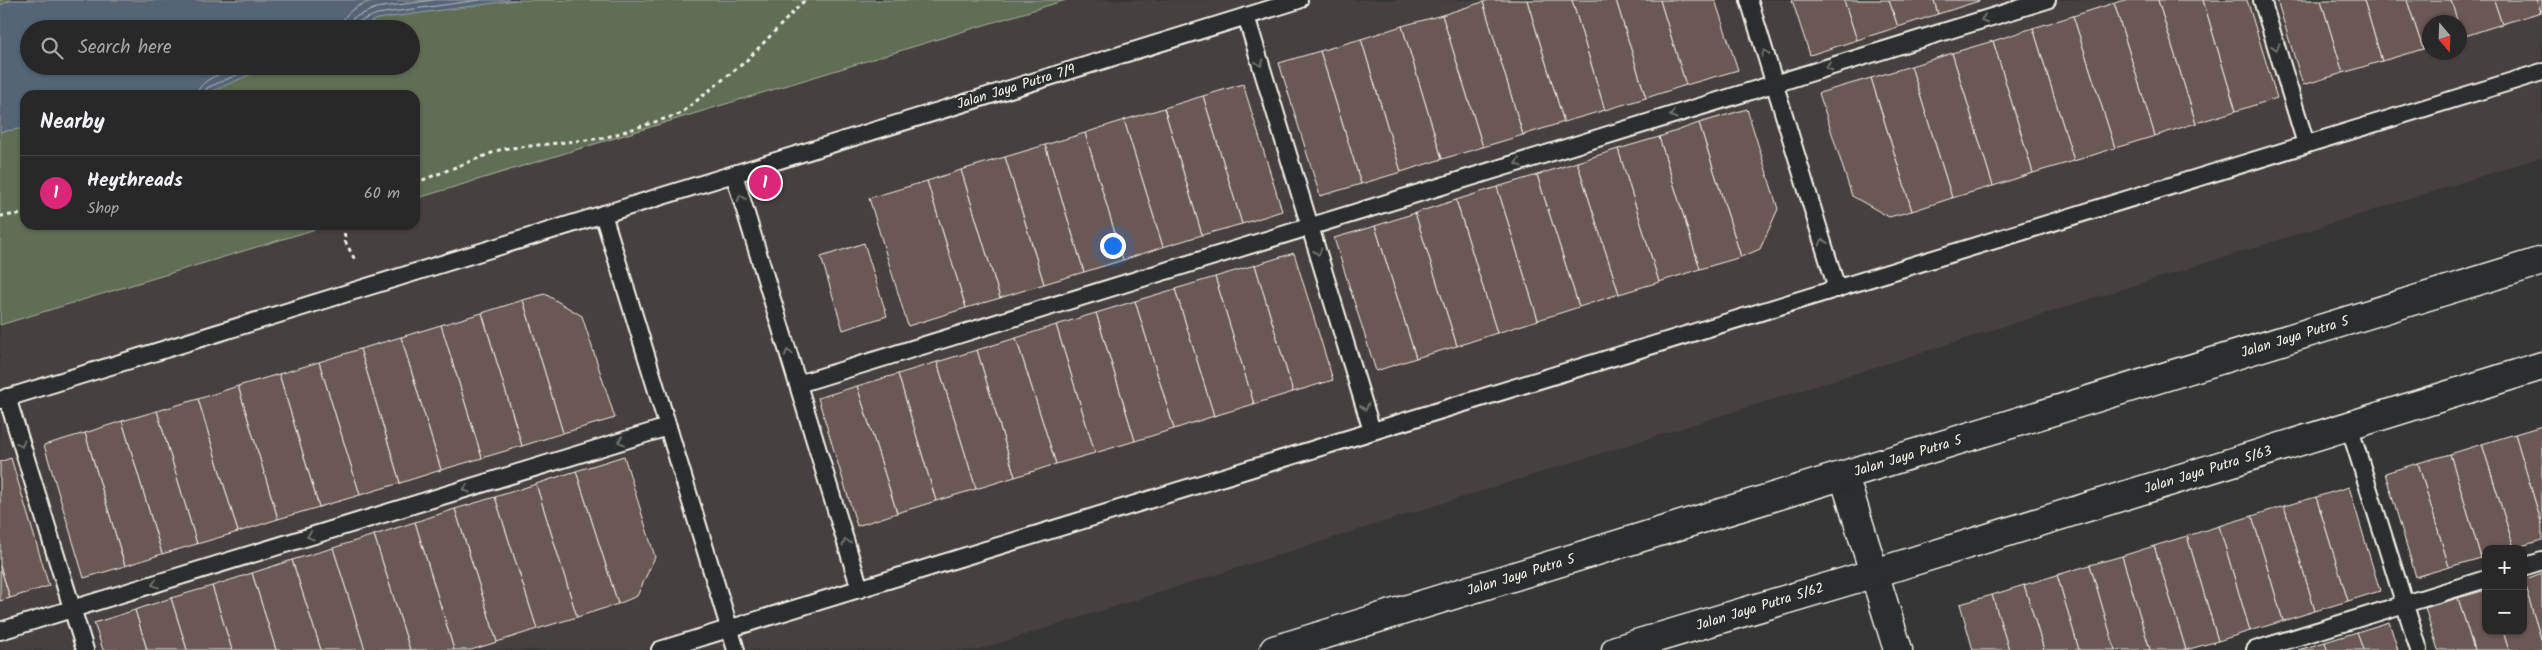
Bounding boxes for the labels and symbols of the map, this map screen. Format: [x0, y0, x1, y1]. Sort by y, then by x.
one-way arrow [1980, 14, 1989, 24]
north arrow [2422, 15, 2467, 60]
one-way arrow [2271, 42, 2281, 50]
one-way arrow [1761, 50, 1771, 58]
street label: Jalan Jaya Putra 7/9 [954, 58, 1078, 115]
one-way arrow [1254, 58, 1264, 67]
one-way arrow [1825, 62, 1833, 72]
one-way arrow [1670, 109, 1678, 119]
one-way arrow [1514, 157, 1523, 167]
pin: 1 [749, 164, 781, 202]
one-way arrow [736, 194, 746, 203]
your location [1100, 233, 1126, 259]
one-way arrow [1818, 238, 1828, 247]
one-way arrow [1312, 247, 1322, 256]
street label: Jalan Jaya Putra 5 [2238, 310, 2353, 364]
one-way arrow [784, 350, 794, 358]
one-way arrow [1360, 403, 1370, 411]
street label: Jalan Jaya Putra 5 [1851, 429, 1966, 483]
one-way arrow [617, 435, 626, 445]
one-way arrow [16, 439, 26, 448]
street label: Jalan Jaya Putra 5/63 [2141, 440, 2275, 500]
one-way arrow [462, 483, 470, 493]
one-way arrow [307, 531, 315, 541]
one-way arrow [842, 539, 852, 547]
street label: Jalan Jaya Putra 5 [1464, 548, 1579, 602]
street label: Jalan Jaya Putra 5/62 [1693, 577, 1827, 637]
one-way arrow [151, 578, 160, 588]

